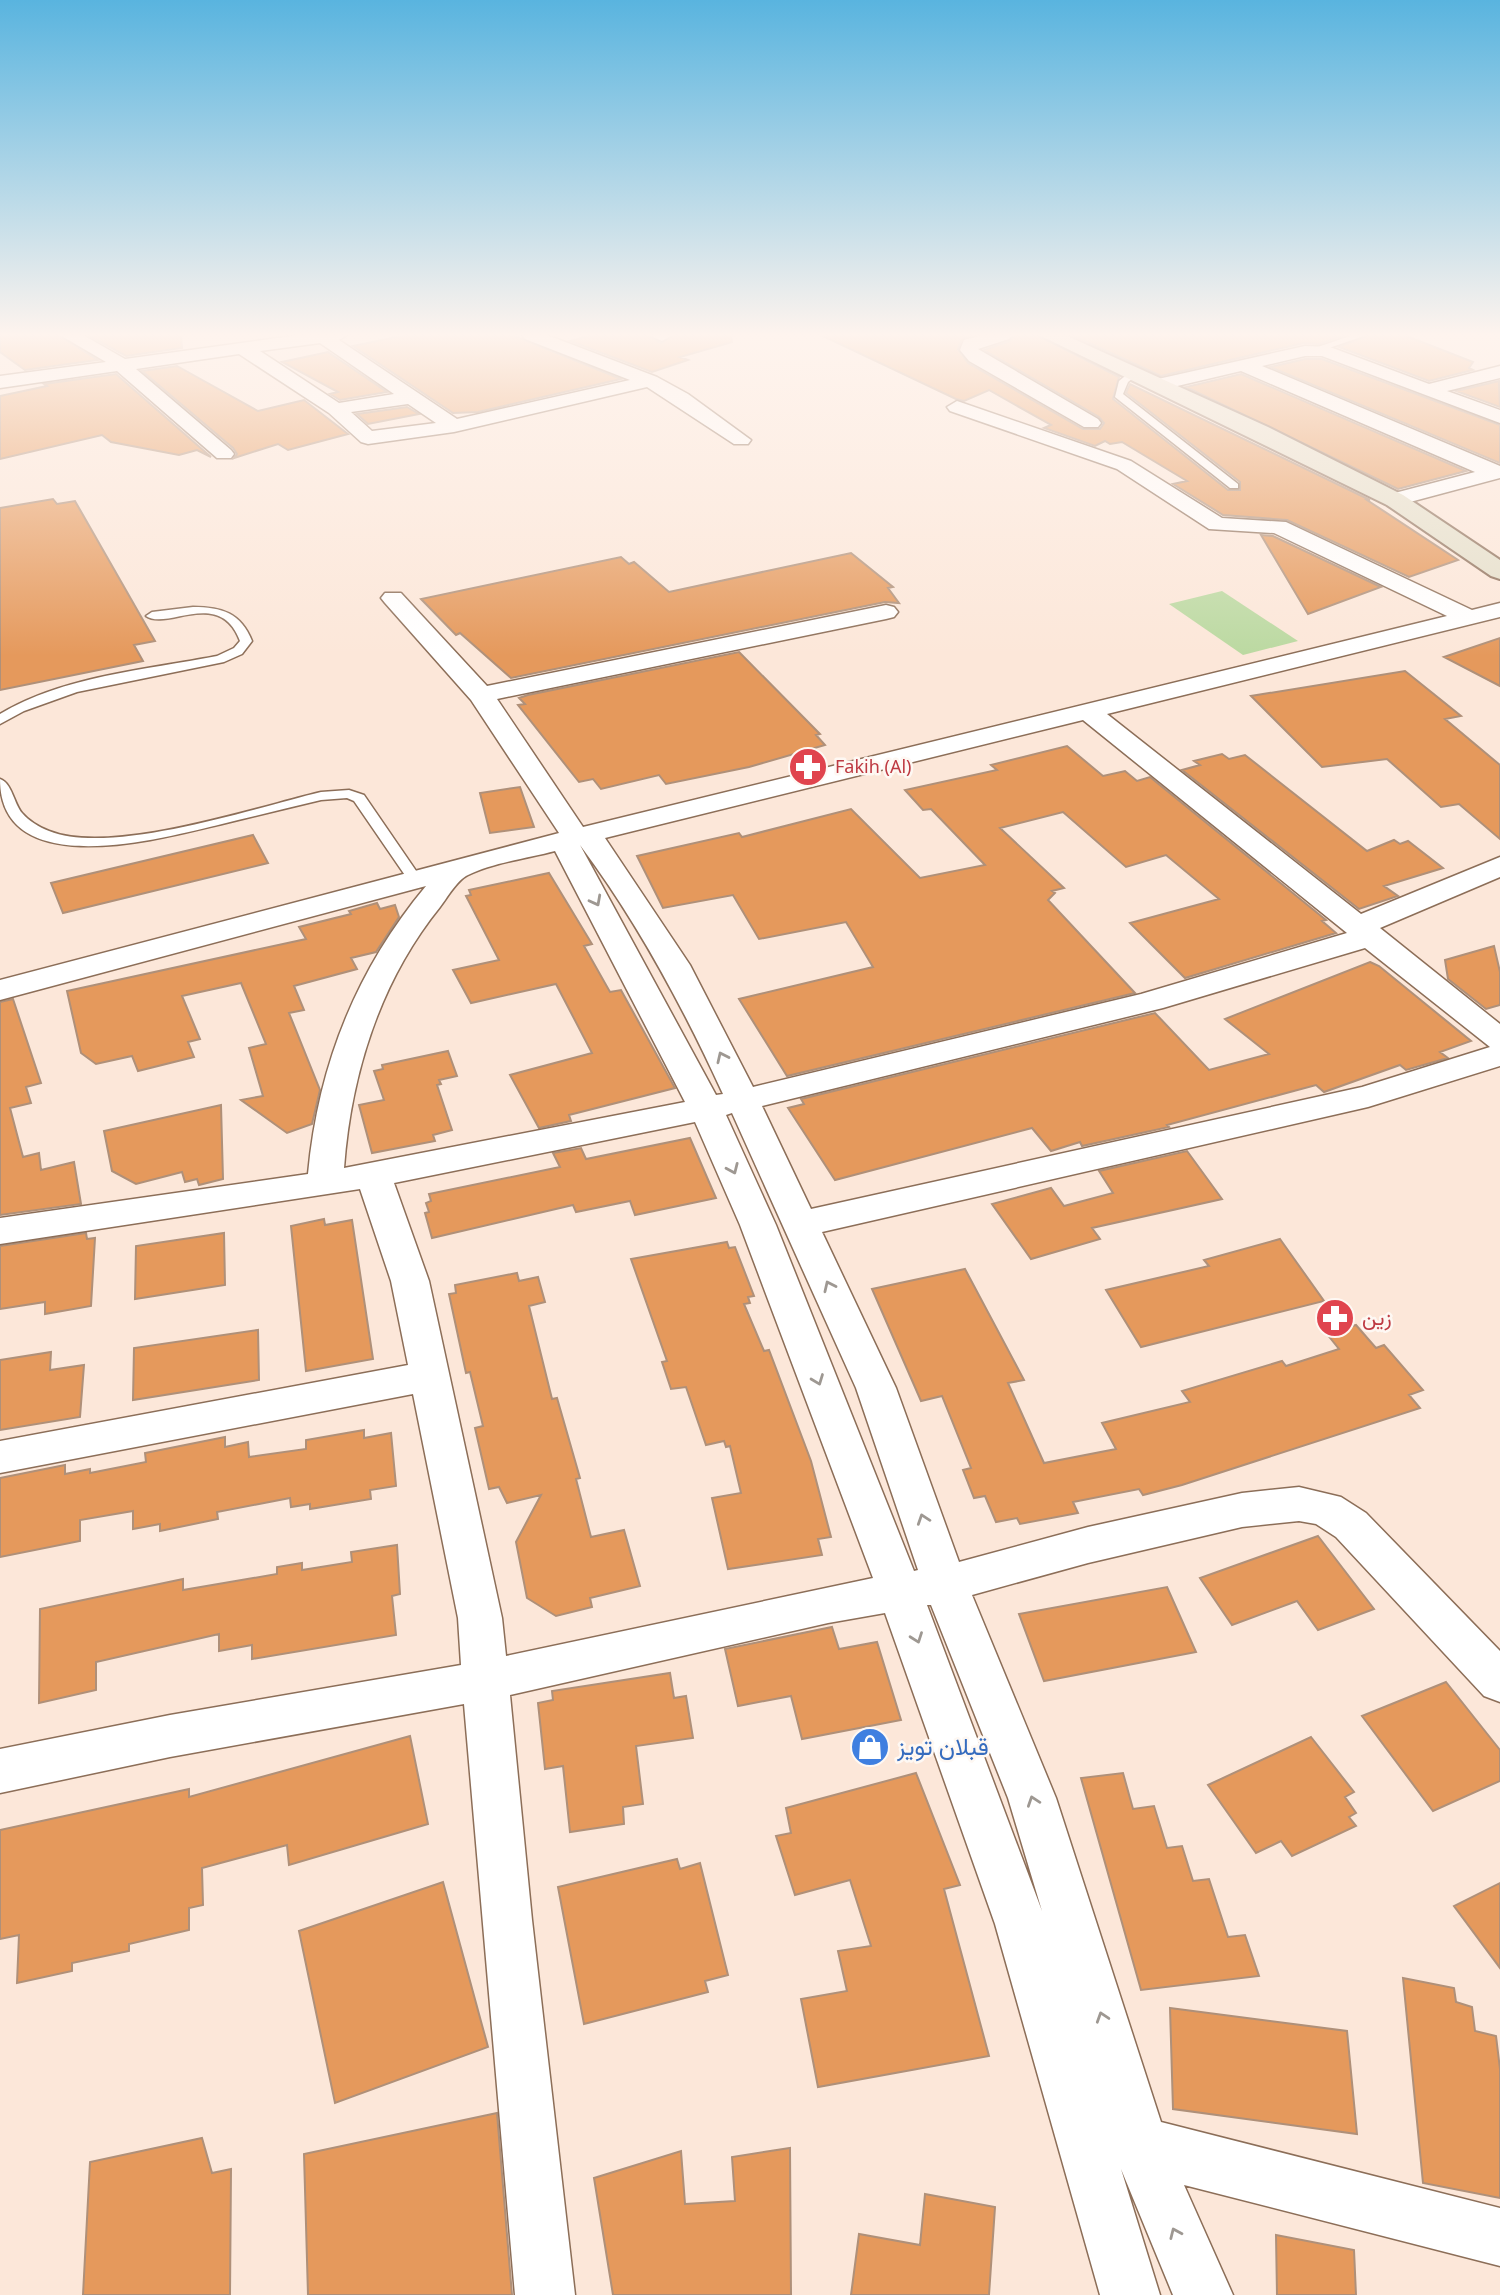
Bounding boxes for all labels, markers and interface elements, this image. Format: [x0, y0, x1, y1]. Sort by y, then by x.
pharmacy icon: Fakih (Al) [787, 746, 829, 788]
place label: Fakih (Al) [835, 754, 911, 778]
one-way arrow [588, 894, 602, 906]
one-way arrow [717, 1052, 731, 1064]
one-way arrow [725, 1162, 739, 1174]
one-way arrow [823, 1281, 837, 1293]
pharmacy icon: زين [1314, 1297, 1356, 1339]
place label: زين [1362, 1303, 1392, 1331]
one-way arrow [810, 1373, 824, 1385]
one-way arrow [917, 1514, 931, 1526]
one-way arrow [909, 1632, 923, 1644]
shop icon: قبلان تويز [849, 1726, 891, 1768]
place label: قبلان تويز [896, 1729, 989, 1762]
one-way arrow [1027, 1795, 1041, 1807]
one-way arrow [1096, 2012, 1111, 2024]
one-way arrow [1169, 2228, 1183, 2240]

